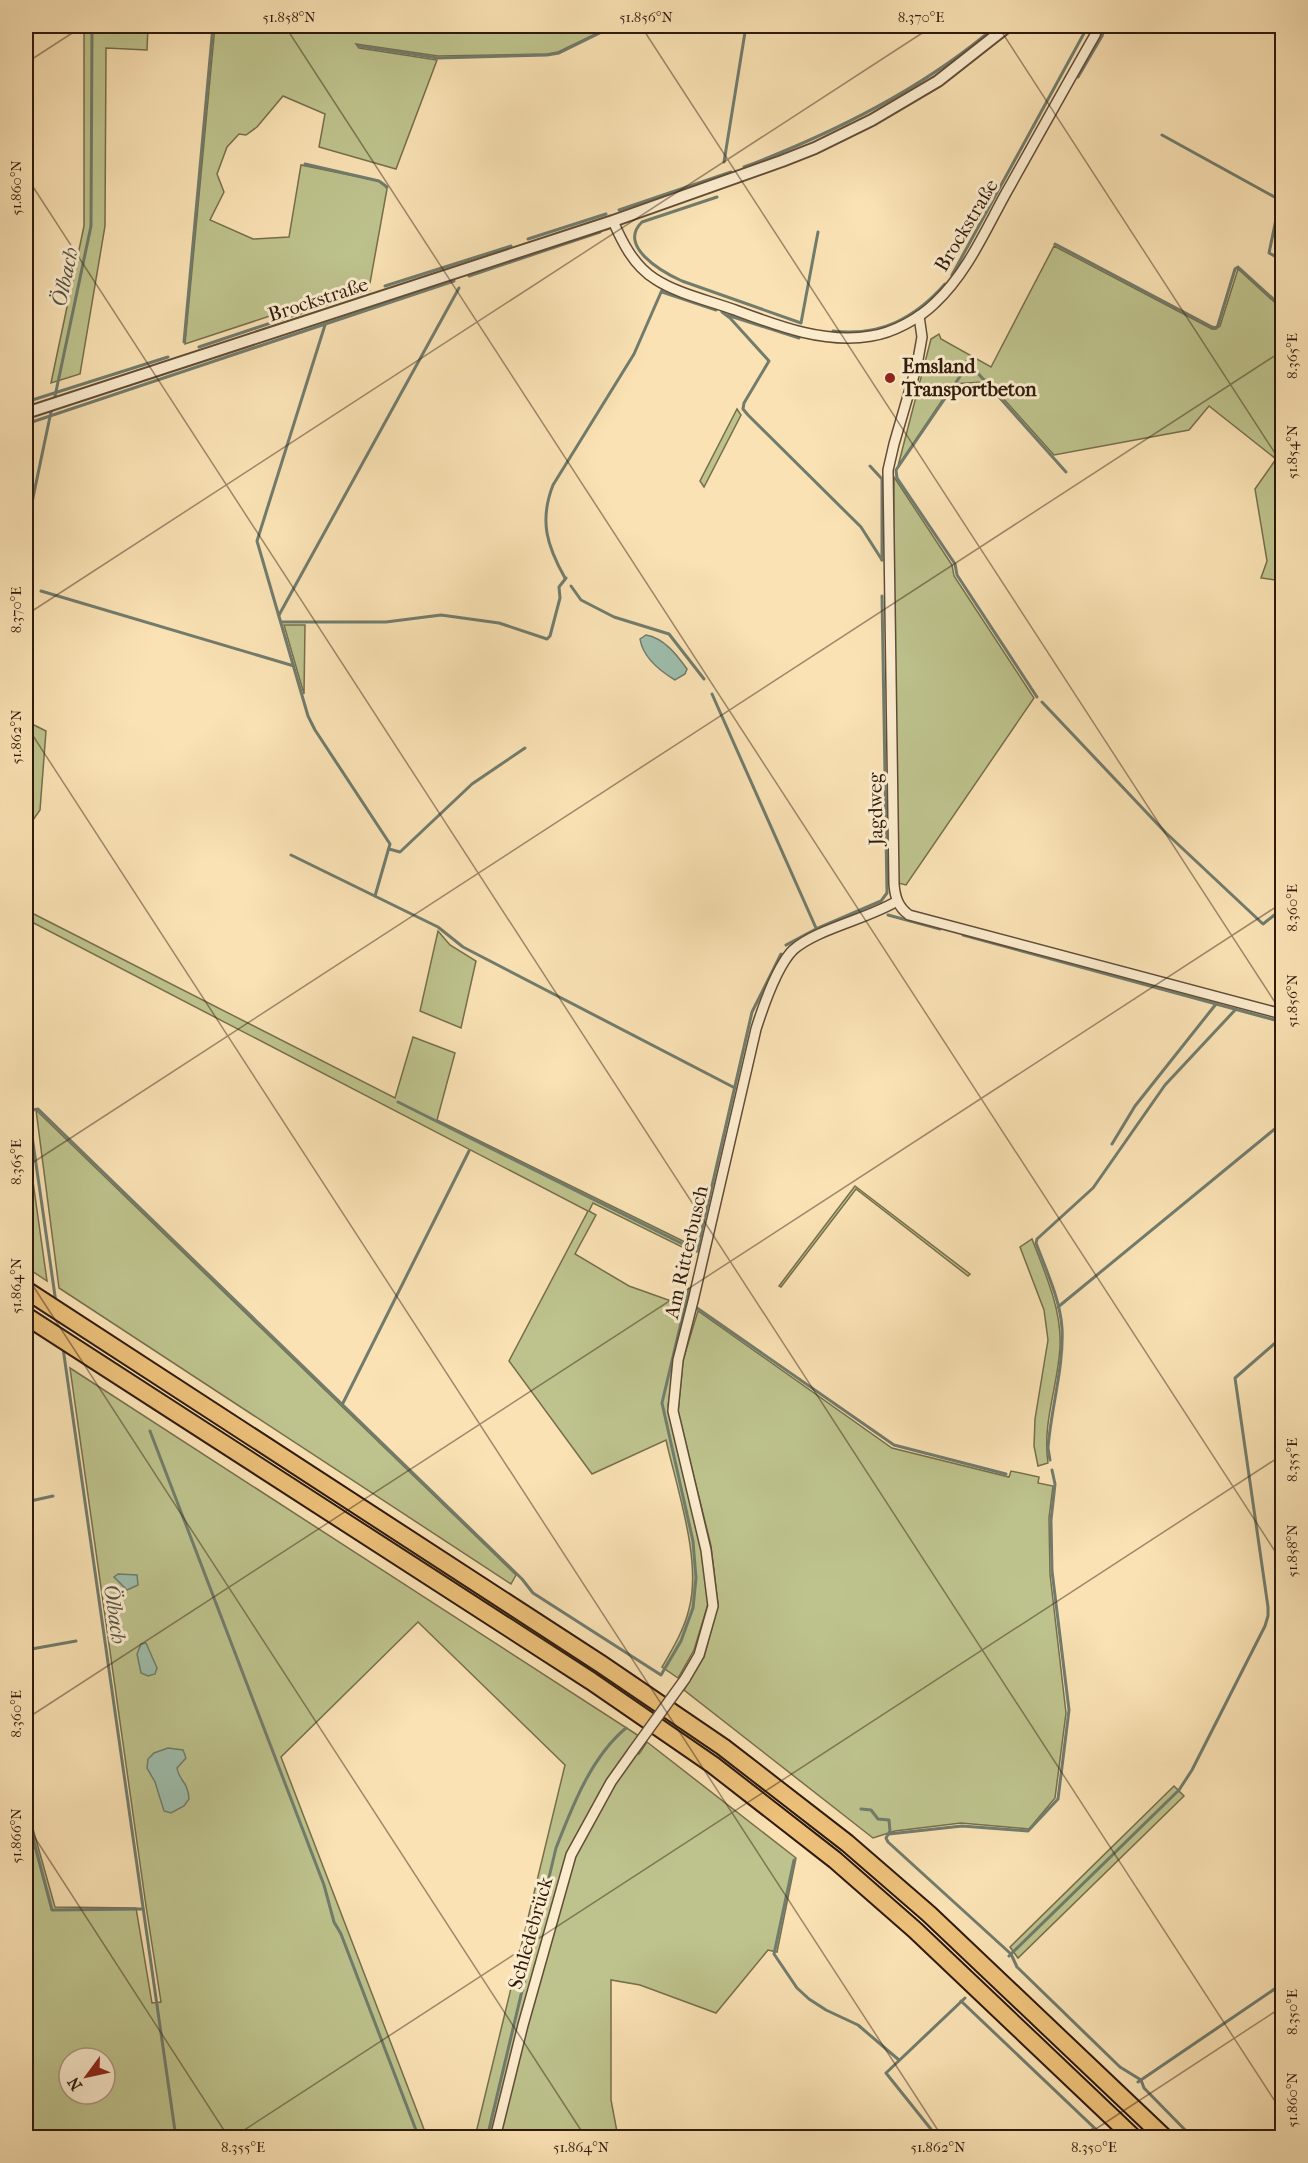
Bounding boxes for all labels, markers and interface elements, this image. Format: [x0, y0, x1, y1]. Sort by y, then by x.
text: 51.858°N [262, 8, 316, 26]
text: 51.856°N [619, 8, 673, 26]
text: 8.370°E [898, 8, 944, 26]
text: 51.860°N [7, 160, 25, 216]
street label: Brockstraße [930, 175, 1003, 276]
water label: Ölbach [47, 245, 83, 309]
street label: Brockstraße [265, 272, 371, 326]
text: 8.365°E [1283, 333, 1301, 379]
place label: Emsland Transportbeton [901, 355, 1037, 401]
marker: Emsland Transportbeton [883, 371, 897, 385]
text: 51.854°N [1283, 424, 1301, 479]
text: 8.370°E [7, 587, 25, 633]
text: 51.862°N [7, 709, 25, 764]
street label: Jagdweg [863, 772, 888, 848]
text: 8.360°E [1283, 884, 1301, 932]
text: 51.856°N [1283, 974, 1301, 1028]
text: 8.365°E [7, 1139, 25, 1185]
street label: Am Ritterbusch [660, 1183, 713, 1322]
text: 51.864°N [7, 1257, 25, 1314]
text: 8.355°E [1283, 1438, 1301, 1482]
text: 51.858°N [1283, 1524, 1301, 1578]
water label: Ölbach [99, 1582, 131, 1646]
text: 8.360°E [7, 1690, 25, 1738]
text: 51.866°N [7, 1808, 25, 1864]
street label: Schledebrück [503, 1874, 558, 1992]
text: 8.350°E [1283, 1989, 1301, 2035]
north arrow [57, 2046, 117, 2106]
text: 51.860°N [1283, 2072, 1301, 2128]
text: N [63, 2073, 86, 2094]
text: 8.355°E [221, 2138, 265, 2156]
text: 51.864°N [553, 2138, 610, 2156]
text: 51.862°N [911, 2138, 966, 2156]
text: 8.350°E [1071, 2138, 1117, 2156]

